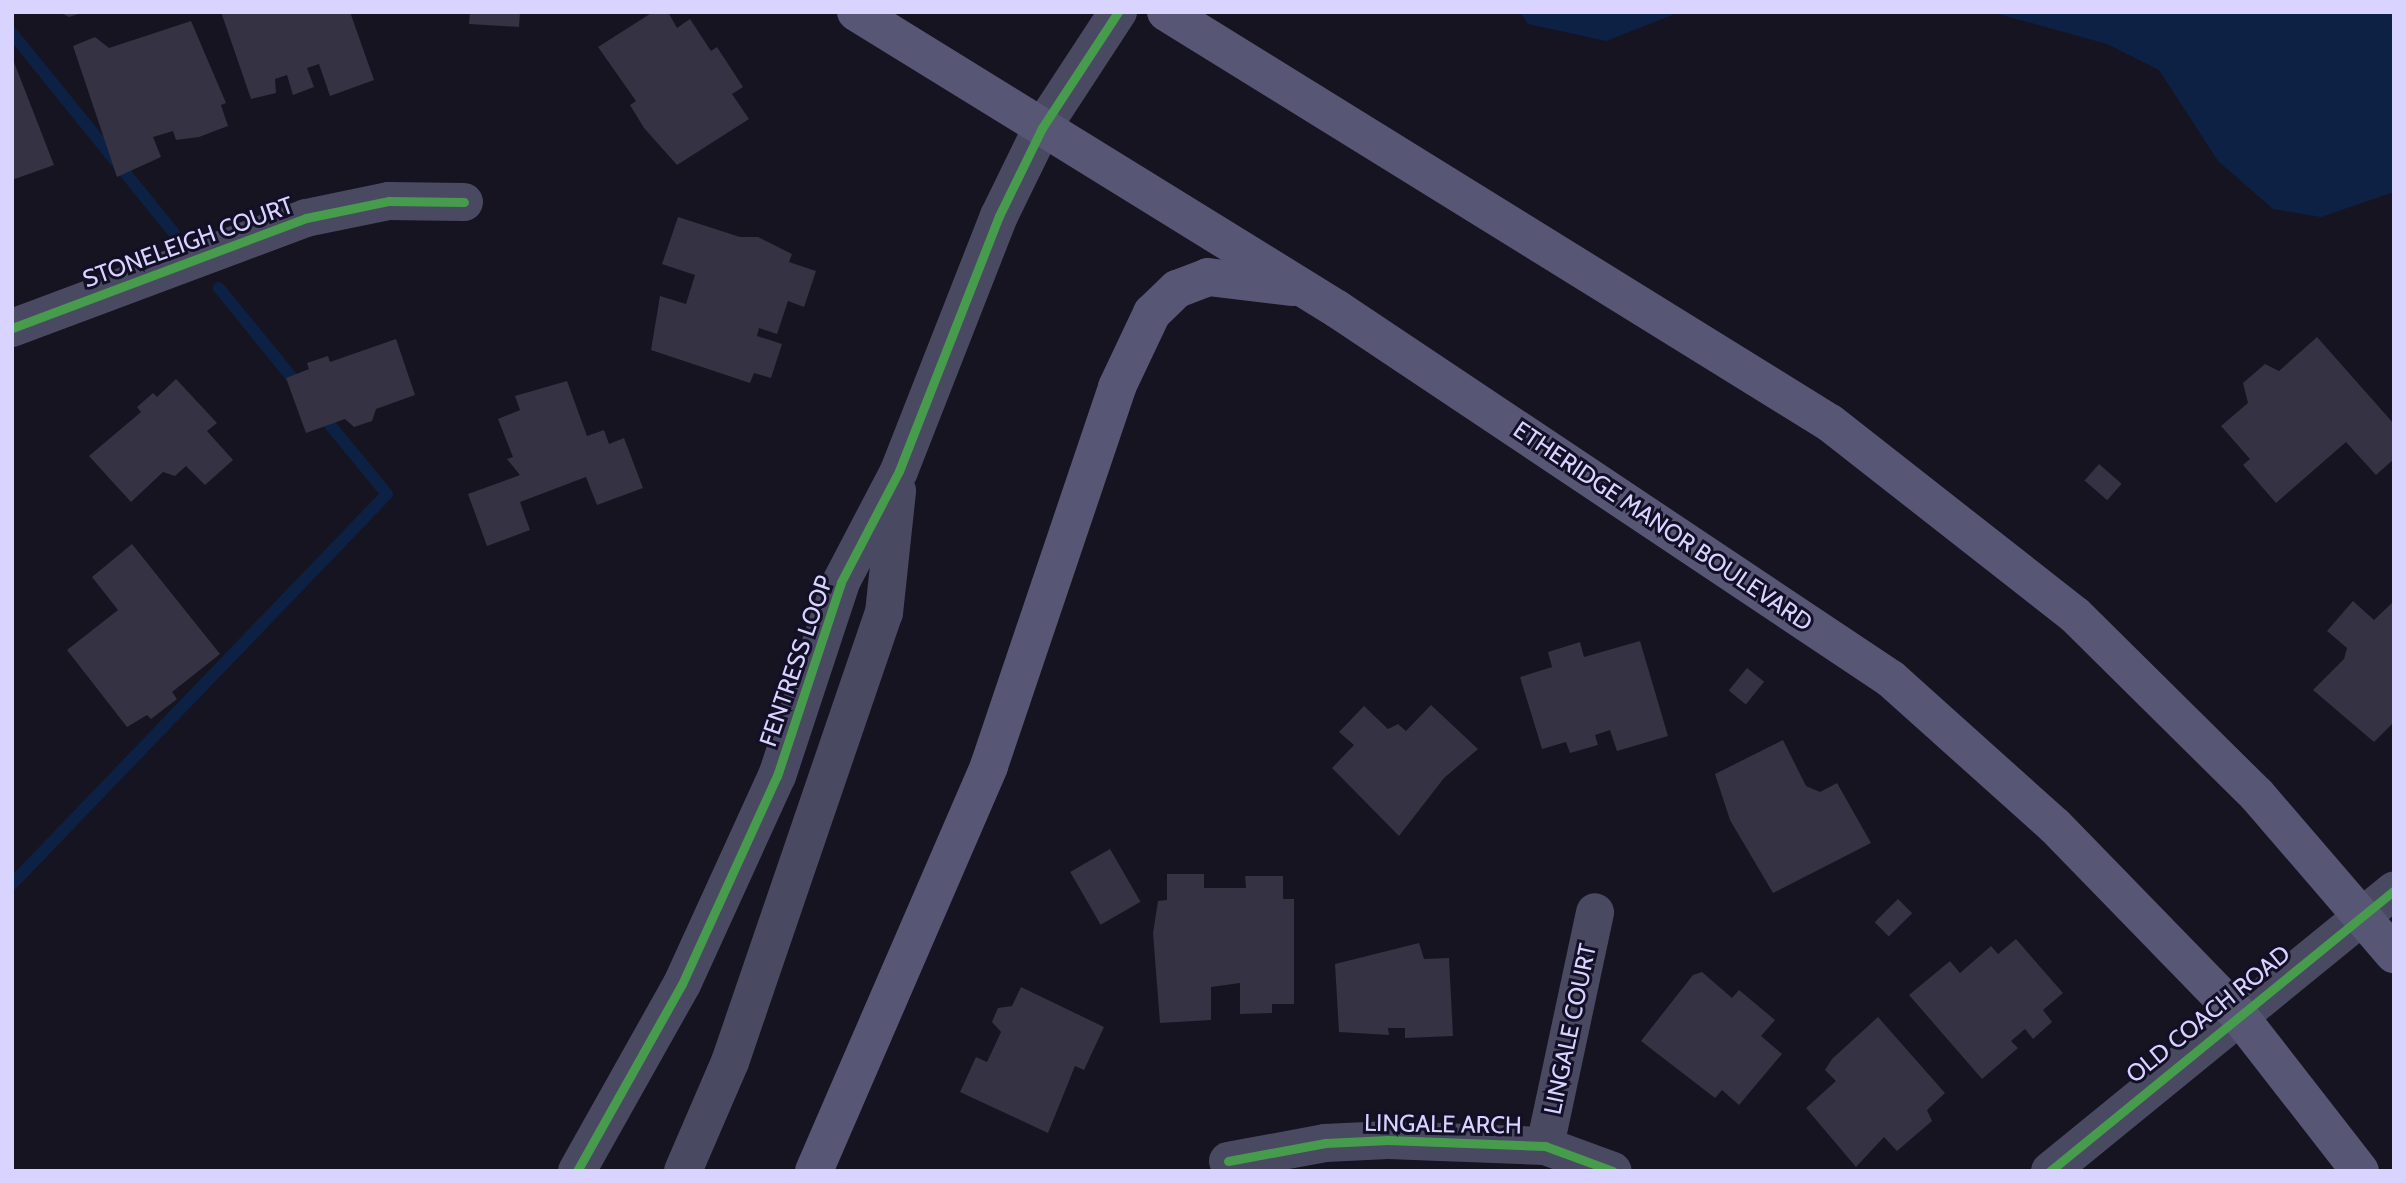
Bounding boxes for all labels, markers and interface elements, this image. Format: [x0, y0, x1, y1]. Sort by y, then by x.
street label: STONELEIGH COURT [79, 190, 297, 294]
street label: ETHERIDGE MANOR BOULEVARD [1508, 415, 1818, 637]
street label: FENTRESS LOOP [753, 572, 839, 750]
street label: OLD COACH ROAD [2120, 939, 2296, 1089]
street label: LINGALE COURT [1538, 941, 1602, 1117]
street label: LINGALE ARCH [1364, 1108, 1522, 1140]

